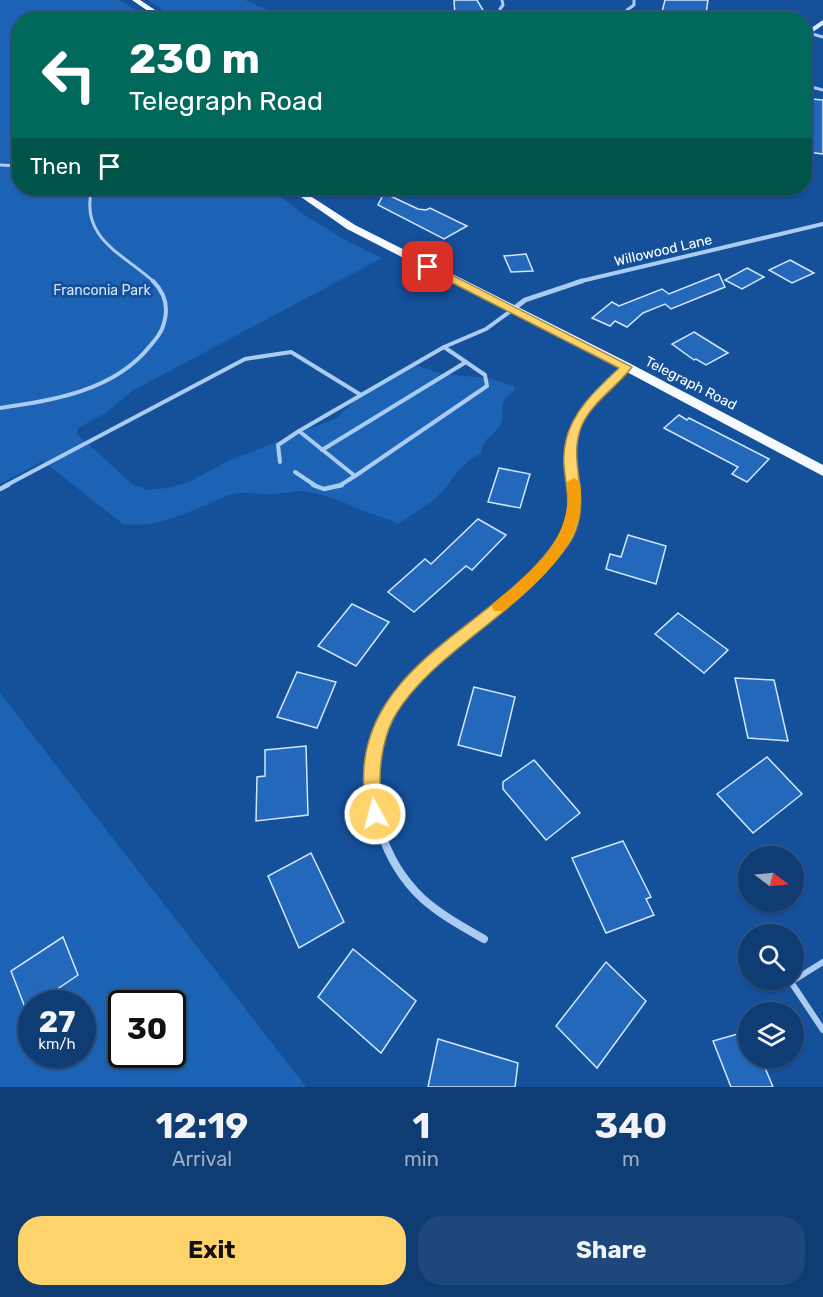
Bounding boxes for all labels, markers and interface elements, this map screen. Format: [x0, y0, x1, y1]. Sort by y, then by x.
text: 230 m [129, 34, 260, 84]
icon: left [30, 36, 108, 114]
text: Telegraph Road [129, 85, 323, 117]
icon: arrive [93, 150, 126, 183]
text: Then [30, 153, 81, 180]
street label: Willowood Lane [612, 231, 714, 270]
pin [402, 241, 453, 292]
icon: arrive [411, 250, 444, 283]
park label: Franconia Park [53, 282, 151, 299]
street label: Telegraph Road [642, 353, 739, 414]
position arrow [343, 782, 407, 846]
north arrow [738, 846, 804, 912]
map controls [738, 846, 804, 1068]
button: search [738, 924, 804, 990]
speed limit sign: 30 [108, 990, 186, 1068]
button: layers [738, 1002, 804, 1068]
text: 27 [39, 1004, 75, 1040]
text: km/h [38, 1035, 76, 1053]
text: 12:19 [156, 1104, 248, 1147]
text: 1 [413, 1104, 430, 1147]
text: 340 [595, 1104, 667, 1147]
text: Arrival [172, 1147, 232, 1171]
text: min [404, 1147, 439, 1171]
text: m [622, 1147, 640, 1171]
button: Exit [18, 1216, 406, 1285]
button: Share [418, 1216, 805, 1285]

